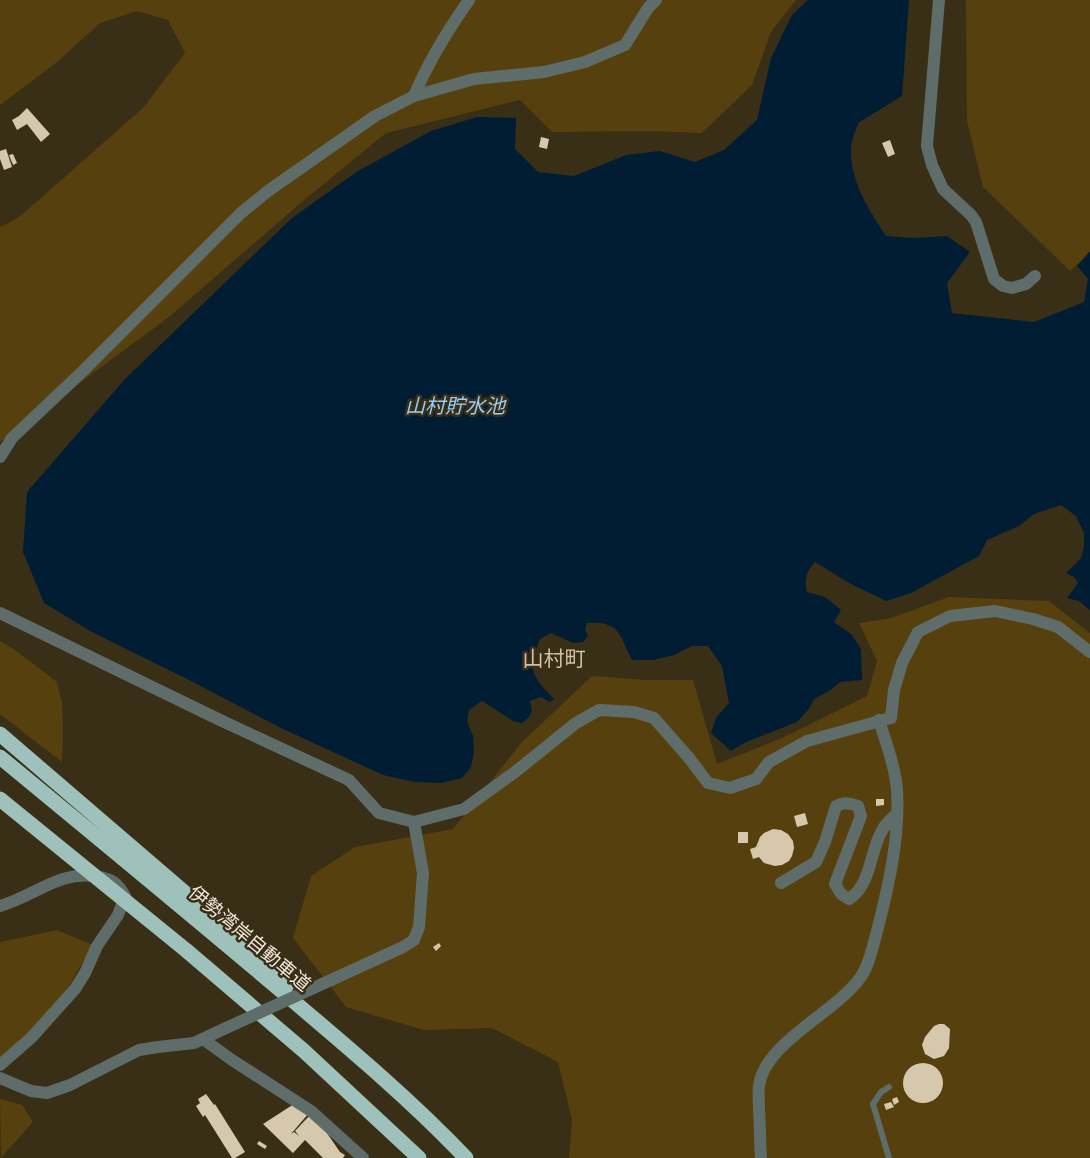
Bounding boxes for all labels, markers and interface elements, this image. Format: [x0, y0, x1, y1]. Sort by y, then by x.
water label: 山村貯水池 [405, 393, 507, 418]
district label: 山村町 [523, 645, 586, 671]
street label: 伊勢湾岸自動車道 [184, 880, 316, 996]

